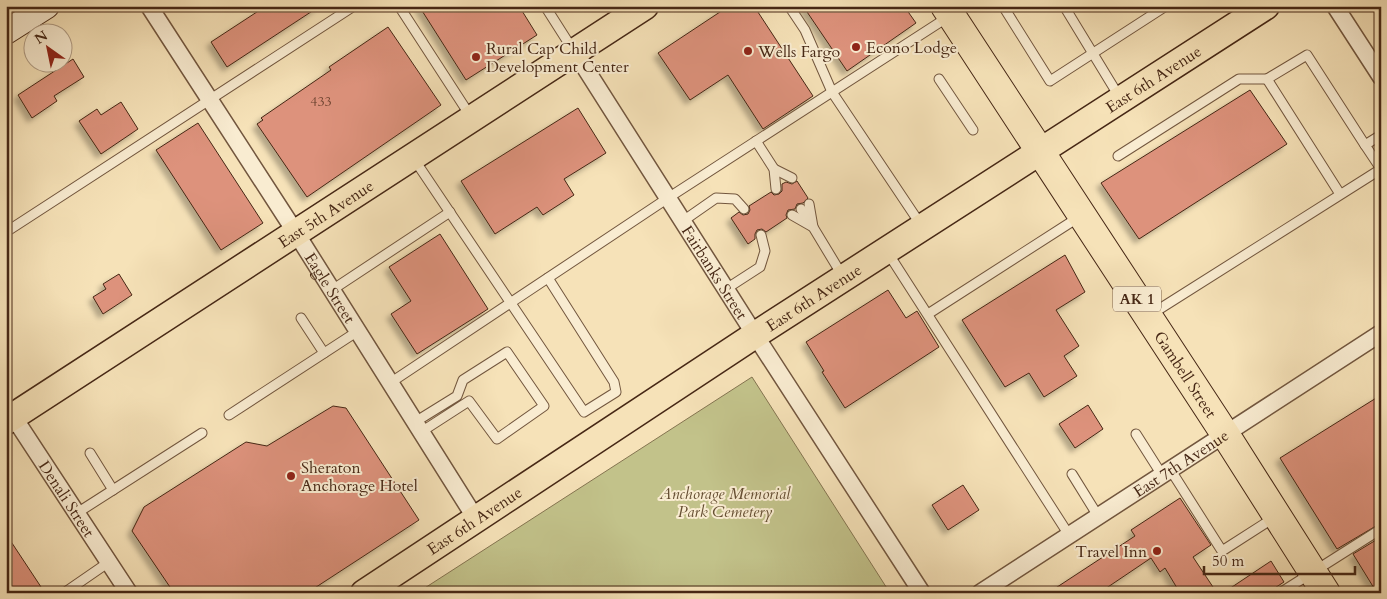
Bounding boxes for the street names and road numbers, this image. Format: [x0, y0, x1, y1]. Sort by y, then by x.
street label: East 6th Avenue [1102, 41, 1206, 118]
street label: East 5th Avenue [274, 175, 378, 253]
street label: Fairbanks Street [676, 221, 752, 324]
street label: Eagle Street [299, 248, 360, 328]
street label: East 6th Avenue [762, 259, 866, 337]
road number: AK 1 [1113, 286, 1161, 312]
street label: Gambell Street [1148, 327, 1222, 423]
street label: East 7th Avenue [1129, 425, 1233, 503]
street label: Denali Street [33, 457, 100, 542]
street label: East 6th Avenue [423, 482, 527, 561]

